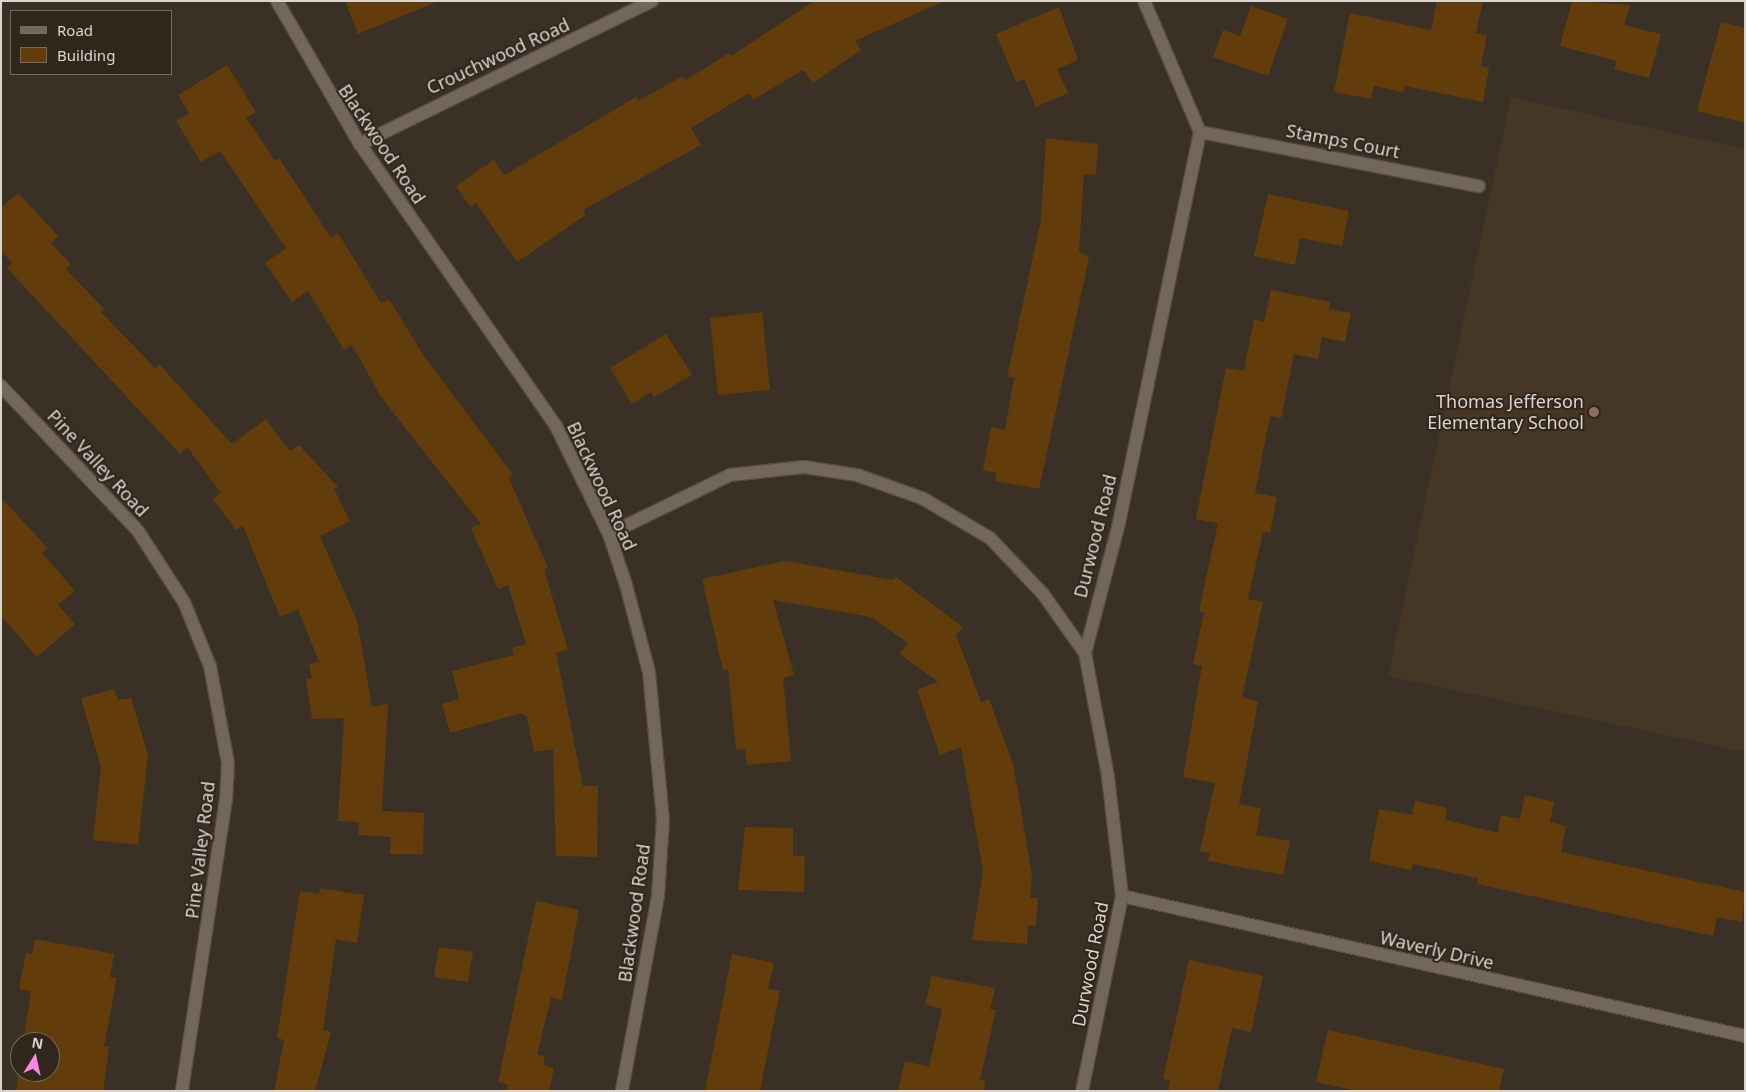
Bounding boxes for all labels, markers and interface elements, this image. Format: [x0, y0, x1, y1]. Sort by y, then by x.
legend [10, 10, 172, 75]
street label: Crouchwood Road [423, 13, 573, 99]
text: Road [57, 20, 93, 40]
text: Building [57, 45, 115, 65]
street label: Blackwood Road [334, 80, 430, 208]
street label: Stamps Court [1284, 119, 1402, 163]
place label: Thomas Jefferson Elementary School [1427, 391, 1584, 434]
street label: Pine Valley Road [43, 405, 153, 521]
marker: Thomas Jefferson Elementary School [1588, 406, 1600, 418]
street label: Blackwood Road [563, 418, 641, 554]
street label: Durwood Road [1069, 472, 1121, 600]
street label: Pine Valley Road [181, 780, 219, 920]
street label: Blackwood Road [614, 842, 654, 984]
street label: Durwood Road [1067, 900, 1113, 1028]
street label: Waverly Drive [1378, 926, 1496, 974]
north arrow [10, 1032, 60, 1082]
text: N [30, 1032, 45, 1053]

